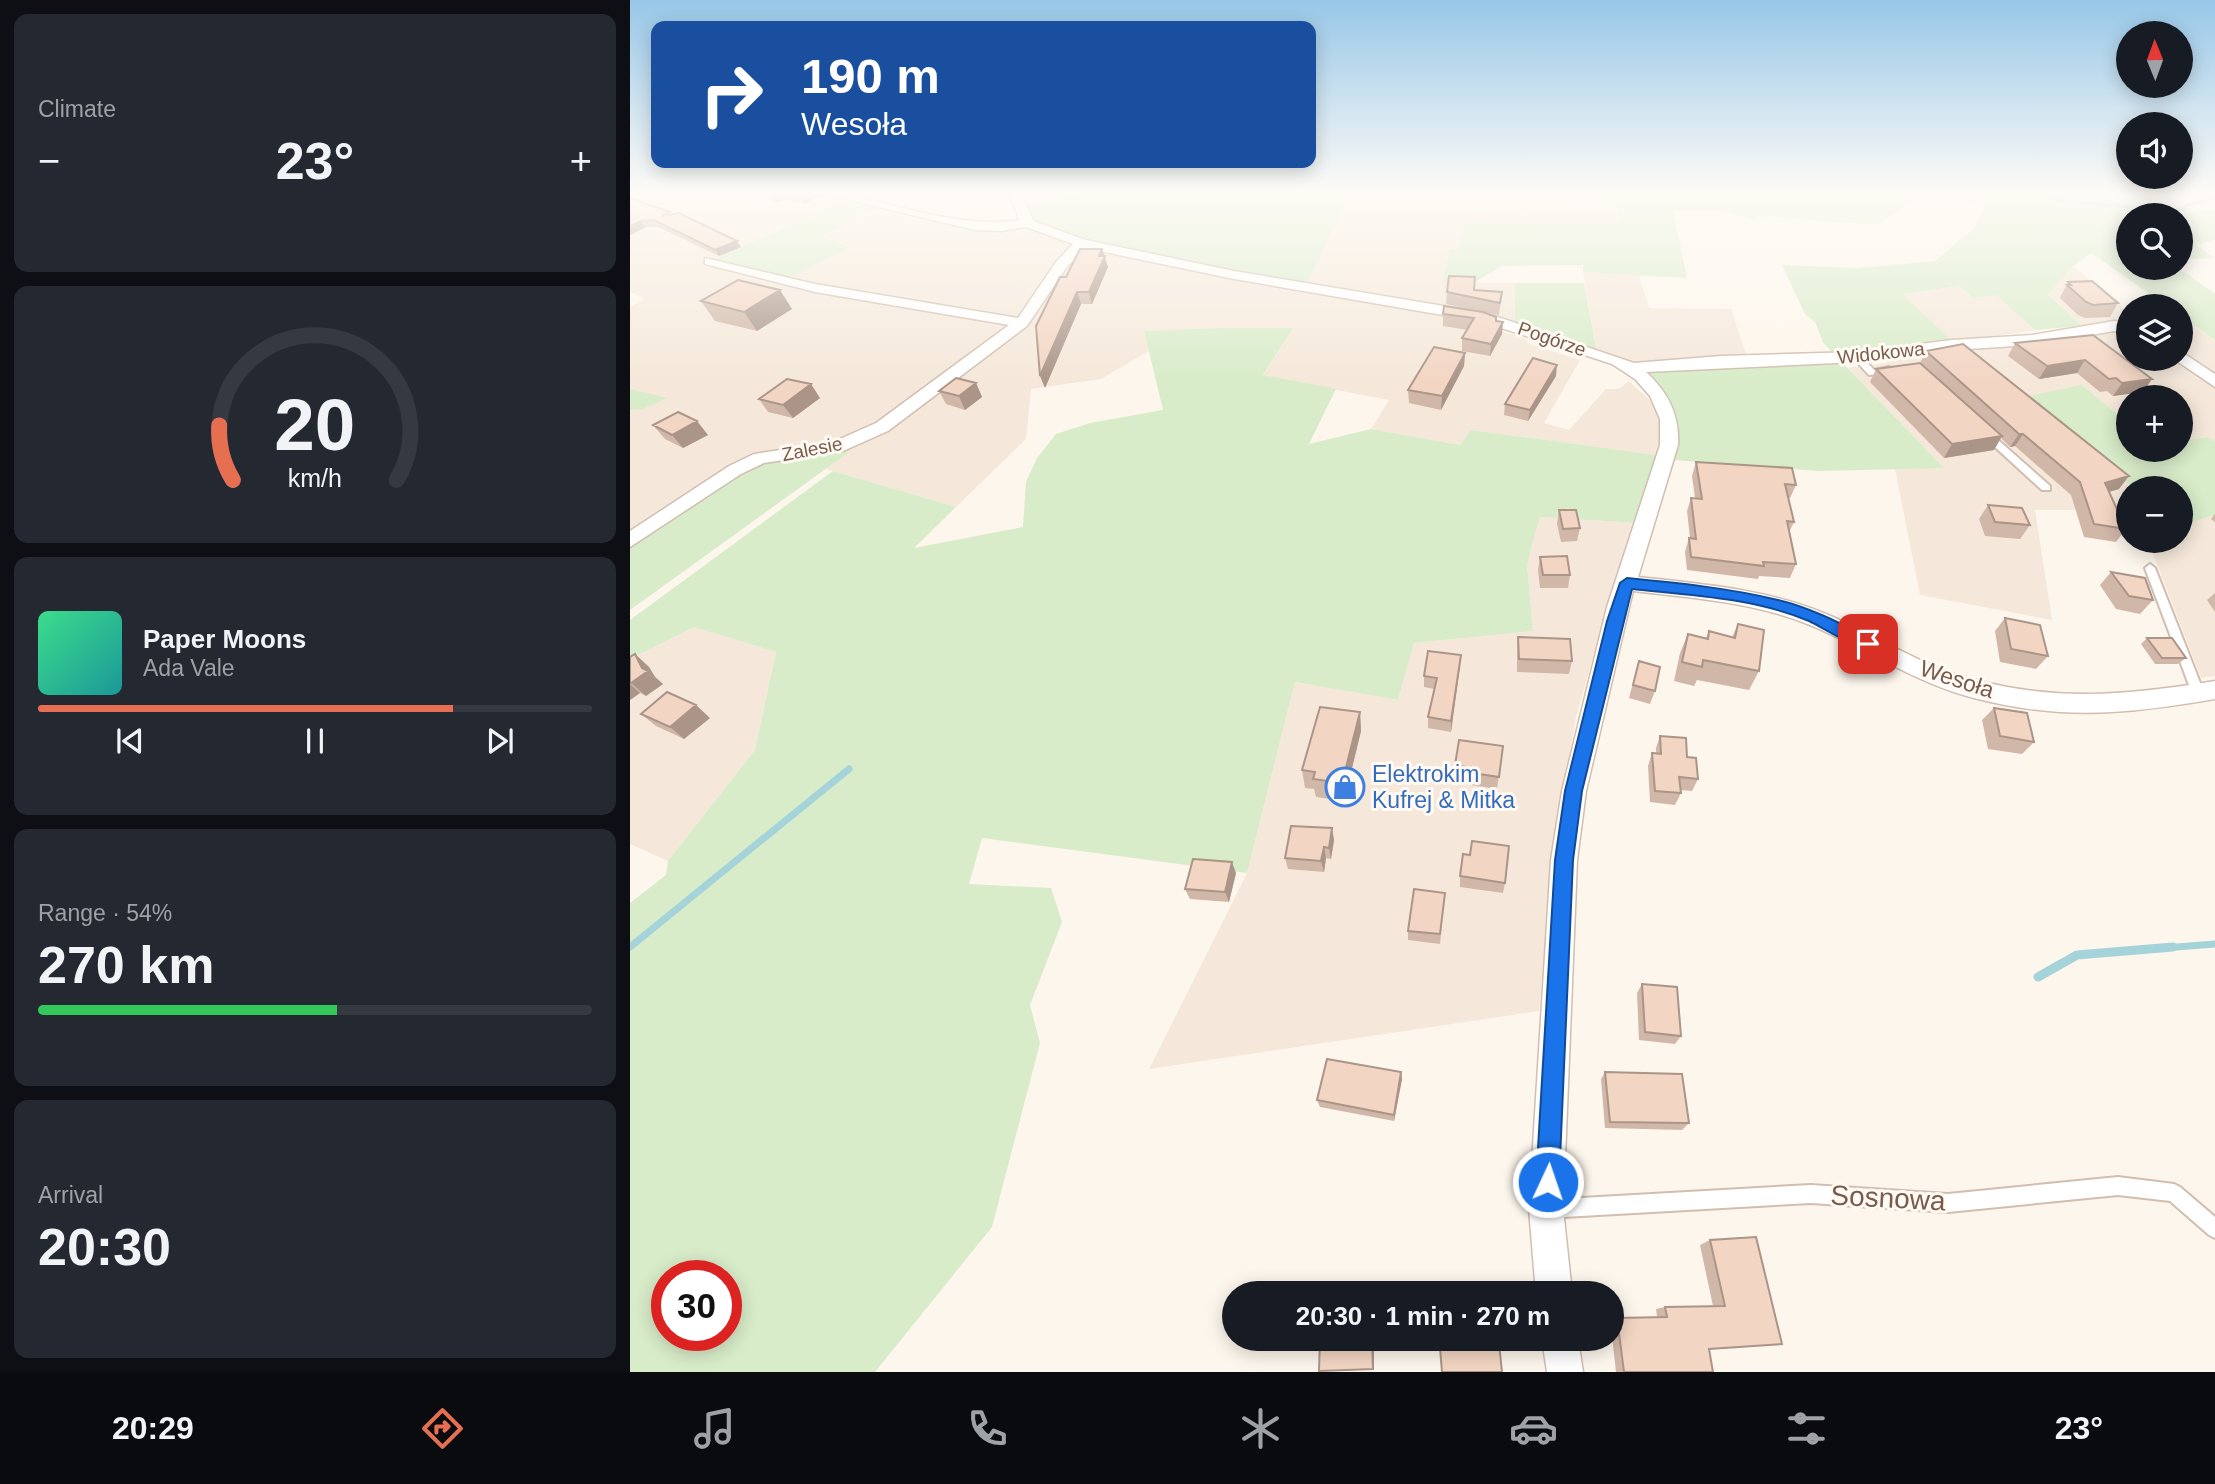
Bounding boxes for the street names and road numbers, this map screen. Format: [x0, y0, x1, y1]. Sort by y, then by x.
street label: Pogórze [1515, 318, 1589, 360]
street label: Widokowa [1836, 338, 1926, 368]
street label: Zalesie [780, 433, 844, 465]
street label: Wesoła [1917, 655, 1997, 703]
street label: Sosnowa [1830, 1180, 1947, 1217]

